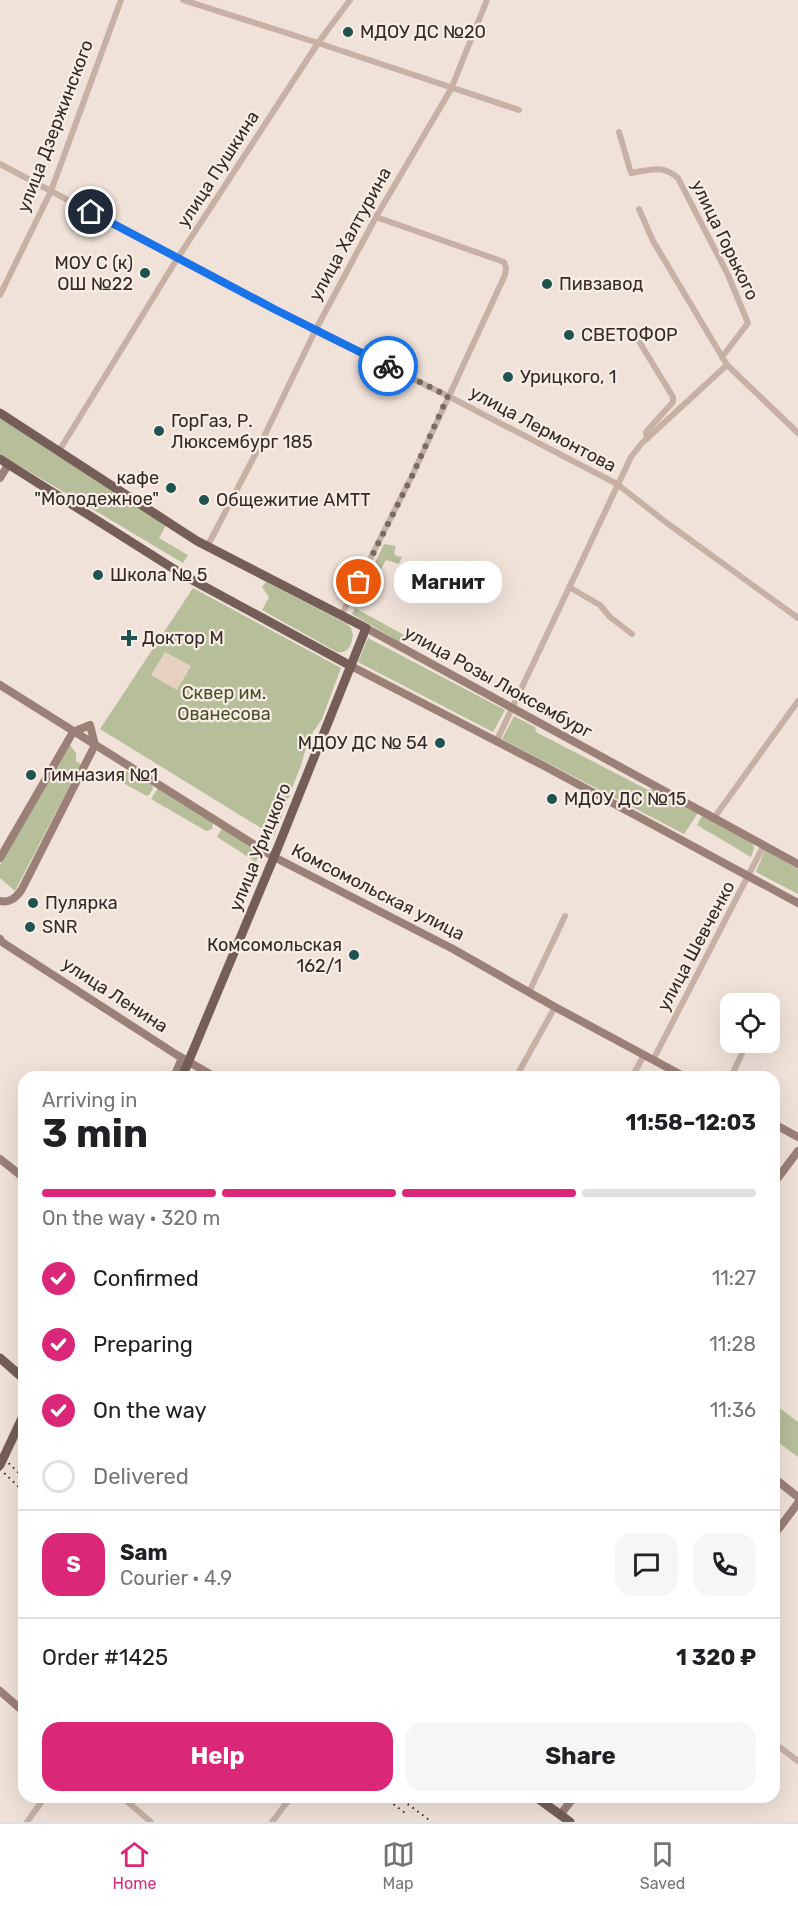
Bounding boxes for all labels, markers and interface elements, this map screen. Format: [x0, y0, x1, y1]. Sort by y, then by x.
place label: МДОУ ДС №20 [360, 21, 486, 43]
marker: МДОУ ДС №20 [341, 25, 355, 39]
street label: улица Дзержинского [12, 37, 98, 215]
street label: улица Пушкина [172, 107, 264, 231]
street label: улица Халтурина [304, 163, 396, 305]
street label: улица Горького [686, 176, 764, 304]
pin [65, 186, 116, 237]
icon: home [74, 195, 107, 228]
place label: МОУ С (к) ОШ №22 [54, 252, 133, 295]
marker: МОУ С (к) ОШ №22 [138, 266, 152, 280]
place label: Пивзавод [559, 273, 643, 295]
marker: Пивзавод [540, 277, 554, 291]
place label: СВЕТОФОР [581, 324, 678, 346]
marker: СВЕТОФОР [562, 328, 576, 342]
courier [358, 336, 418, 396]
icon: bike [372, 350, 405, 383]
place label: Урицкого, 1 [520, 366, 617, 388]
marker: Урицкого, 1 [501, 370, 515, 384]
street label: улица Лермонтова [466, 381, 620, 477]
place label: ГорГаз, Р. Люксембург 185 [171, 410, 313, 453]
marker: ГорГаз, Р. Люксембург 185 [152, 424, 166, 438]
place label: кафе "Молодежное" [34, 467, 159, 510]
marker: кафе "Молодежное" [164, 481, 178, 495]
place label: Общежитие АМТТ [216, 489, 371, 511]
marker: Общежитие АМТТ [197, 493, 211, 507]
pin [333, 556, 384, 607]
callout: Магнит [395, 561, 503, 603]
place label: Школа № 5 [110, 564, 207, 586]
icon: bag [342, 565, 375, 598]
marker: Школа № 5 [91, 568, 105, 582]
text: Магнит [411, 570, 485, 594]
street label: улица Розы Люксембург [400, 621, 596, 743]
place label: Доктор М [142, 627, 224, 649]
marker: Доктор М [120, 629, 138, 647]
park label: Сквер им. Ованесова [177, 682, 271, 725]
place label: МДОУ ДС № 54 [298, 732, 428, 754]
marker: МДОУ ДС № 54 [433, 736, 447, 750]
place label: Гимназия №1 [43, 764, 158, 786]
marker: Гимназия №1 [24, 768, 38, 782]
street label: улица Урицкого [224, 780, 296, 914]
place label: МДОУ ДС №15 [564, 788, 686, 810]
marker: МДОУ ДС №15 [545, 792, 559, 806]
street label: Комсомольская улица [288, 839, 468, 945]
street label: улица Шевченко [652, 877, 740, 1015]
place label: Пулярка [45, 892, 118, 914]
marker: Пулярка [26, 896, 40, 910]
place label: SNR [42, 916, 78, 938]
marker: SNR [23, 920, 37, 934]
place label: Комсомольская 162/1 [207, 934, 342, 977]
marker: Комсомольская 162/1 [347, 948, 361, 962]
street label: улица Ленина [58, 953, 172, 1037]
map controls [720, 993, 780, 1053]
button: locate [720, 993, 780, 1053]
text: Arriving in [42, 1088, 137, 1112]
text: 11:58–12:03 [626, 1109, 756, 1136]
text: 3 min [42, 1111, 148, 1157]
text: On the way · 320 m [42, 1206, 220, 1230]
icon: check [42, 1262, 75, 1295]
text: Confirmed [93, 1265, 199, 1292]
text: 11:27 [712, 1266, 756, 1290]
icon: check [42, 1328, 75, 1361]
text: Preparing [93, 1331, 193, 1358]
text: 11:28 [709, 1332, 756, 1356]
icon: check [42, 1394, 75, 1427]
text: On the way [93, 1397, 207, 1424]
text: 11:36 [710, 1398, 756, 1422]
text: Delivered [93, 1463, 189, 1490]
button: chat [615, 1533, 678, 1596]
button: phone [693, 1533, 756, 1596]
text: Sam [120, 1539, 168, 1566]
text: S [66, 1551, 81, 1578]
text: Courier · 4.9 [120, 1566, 232, 1590]
text: Order #1425 [42, 1644, 168, 1671]
text: 1 320 ₽ [676, 1644, 756, 1671]
button: Help [42, 1722, 393, 1791]
button: Share [405, 1722, 756, 1791]
tab: Home [113, 1838, 156, 1893]
tab: Map [382, 1838, 415, 1893]
tab: Saved [640, 1838, 685, 1893]

